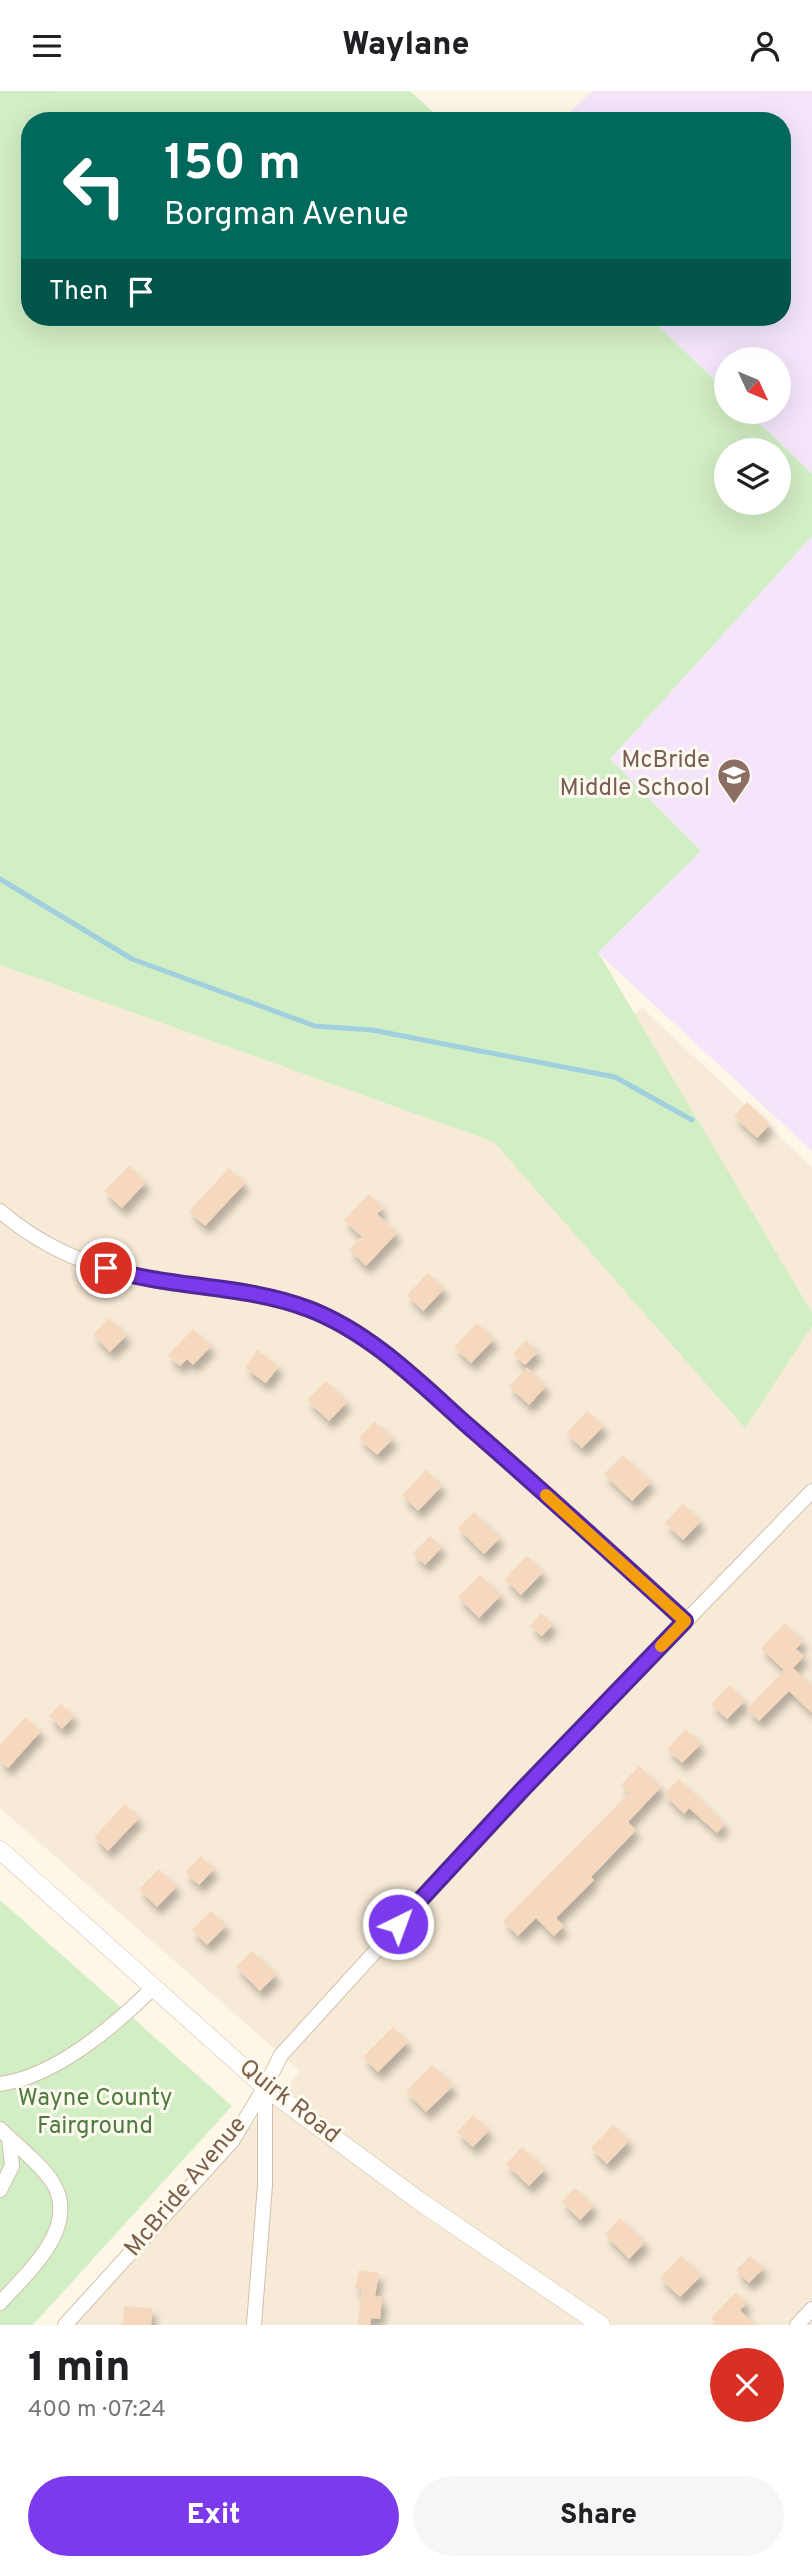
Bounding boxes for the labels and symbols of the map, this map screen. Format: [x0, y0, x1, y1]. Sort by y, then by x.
north arrow [714, 347, 791, 423]
place label: McBride Middle School [560, 746, 710, 804]
school or university icon: McBride Middle School [715, 756, 753, 805]
pin [76, 1238, 136, 1298]
position arrow [361, 1887, 435, 1961]
street label: Quirk Road [232, 2053, 346, 2151]
park label: Wayne County Fairground [18, 2084, 172, 2142]
street label: McBride Avenue [119, 2111, 253, 2263]

